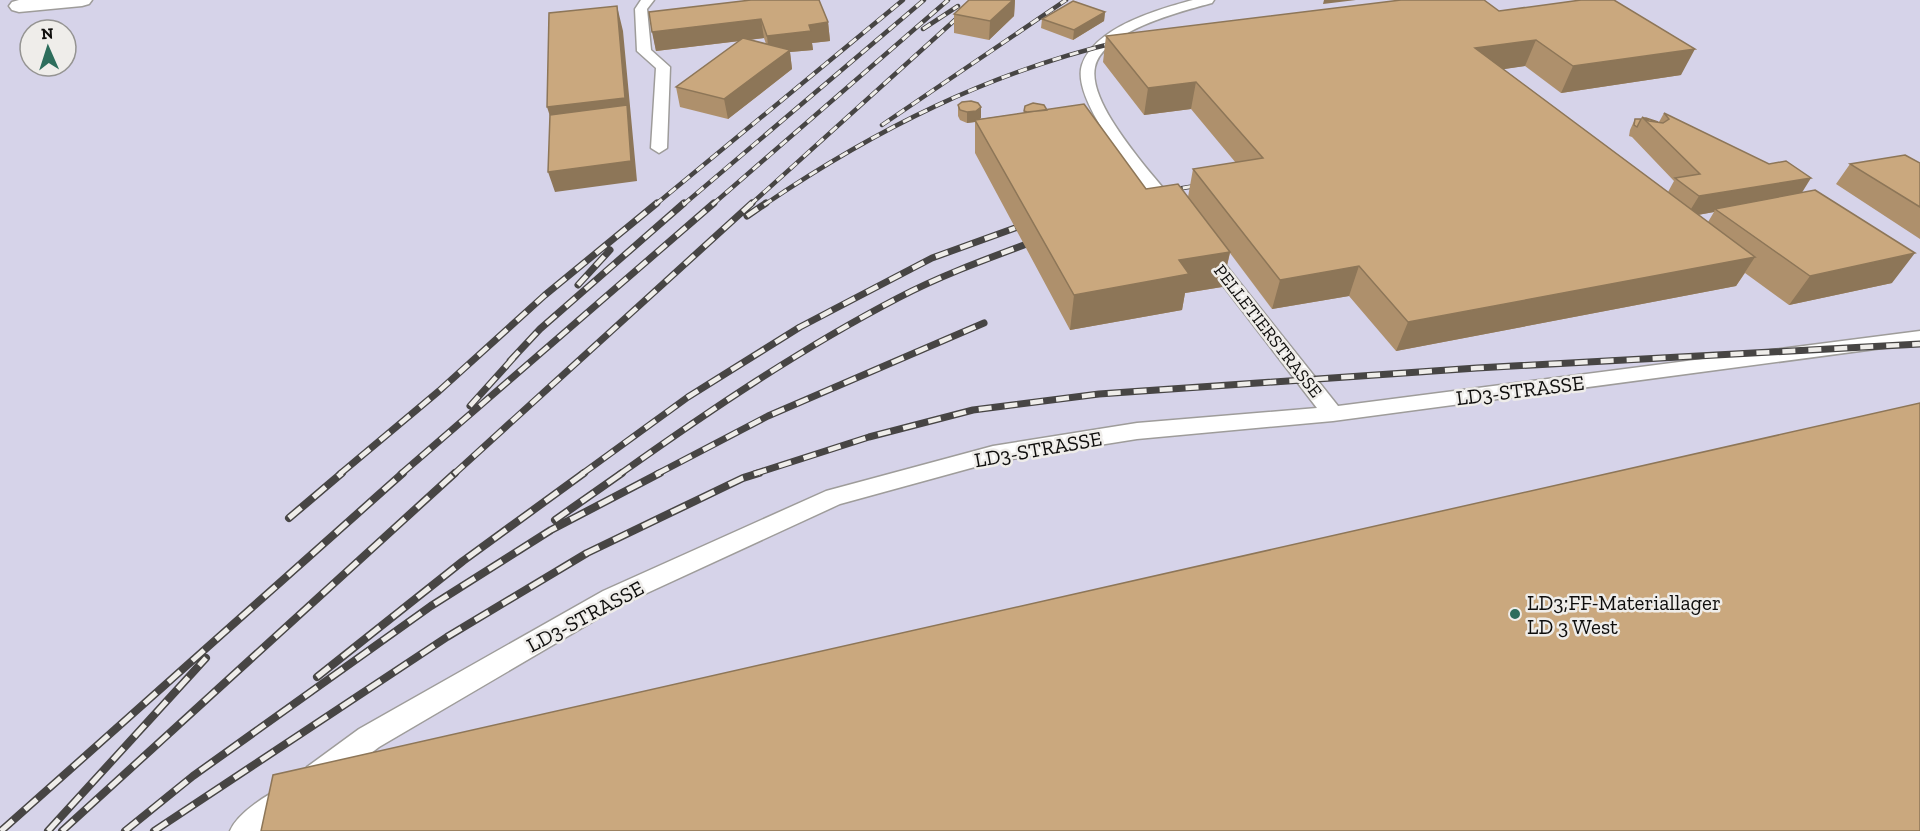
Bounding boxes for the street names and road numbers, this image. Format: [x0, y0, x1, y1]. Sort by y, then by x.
street label: PELLETIERSTRASSE [1209, 260, 1327, 402]
street label: LD3-STRASSE [1454, 370, 1586, 410]
street label: LD3-STRASSE [972, 425, 1104, 473]
street label: LD3-STRASSE [522, 575, 648, 657]

